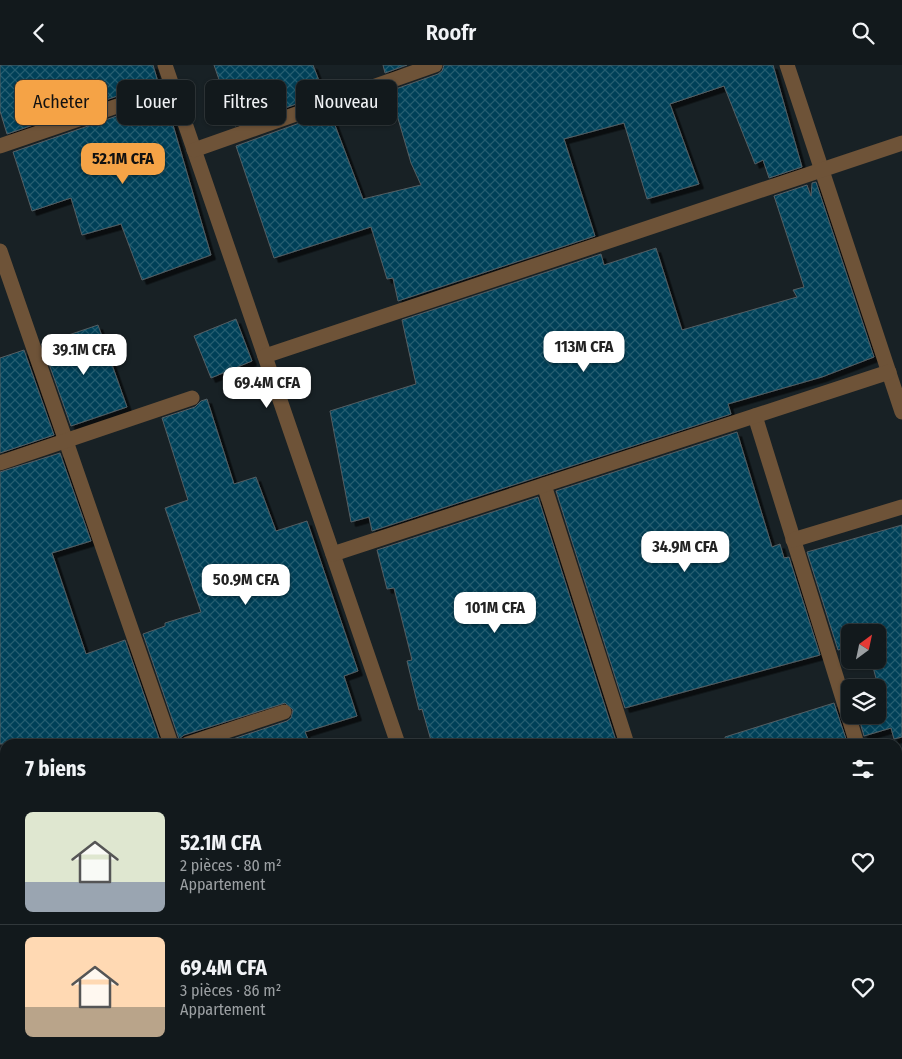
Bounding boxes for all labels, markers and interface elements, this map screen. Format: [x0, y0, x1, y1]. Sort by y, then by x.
icon: back [25, 19, 53, 47]
text: Roofr [426, 19, 476, 46]
icon: search [849, 19, 877, 47]
chip: Acheter [15, 80, 107, 125]
chip: Louer [117, 80, 195, 125]
chip: Filtres [205, 80, 286, 125]
chip: Nouveau [296, 80, 397, 125]
pin: 52.1M CFA [66, 143, 180, 185]
text: 52.1M CFA [92, 149, 154, 168]
pin: 113M CFA [532, 331, 636, 373]
pin: 39.1M CFA [27, 333, 141, 376]
text: 113M CFA [555, 337, 614, 356]
text: 39.1M CFA [53, 340, 115, 359]
pin: 69.4M CFA [210, 367, 324, 409]
text: 69.4M CFA [234, 373, 300, 392]
pin: 34.9M CFA [628, 531, 742, 573]
text: 34.9M CFA [652, 537, 718, 556]
pin: 50.9M CFA [189, 563, 303, 606]
text: 50.9M CFA [213, 570, 279, 589]
pin: 101M CFA [443, 591, 547, 634]
text: 101M CFA [465, 598, 525, 617]
north arrow [841, 624, 886, 669]
map controls [841, 624, 886, 724]
button: layers [841, 679, 886, 724]
icon: filters [849, 755, 877, 783]
text: 7 biens [25, 756, 86, 782]
text: 52.1M CFA [180, 830, 261, 856]
icon: home [65, 832, 125, 892]
icon: heart [849, 848, 877, 876]
text: 2 pièces · 80 m² [180, 856, 282, 875]
text: Appartement [180, 875, 266, 894]
text: 69.4M CFA [180, 955, 267, 981]
icon: home [65, 957, 125, 1017]
icon: heart [849, 973, 877, 1001]
text: 3 pièces · 86 m² [180, 981, 281, 1000]
text: Appartement [180, 1000, 266, 1019]

